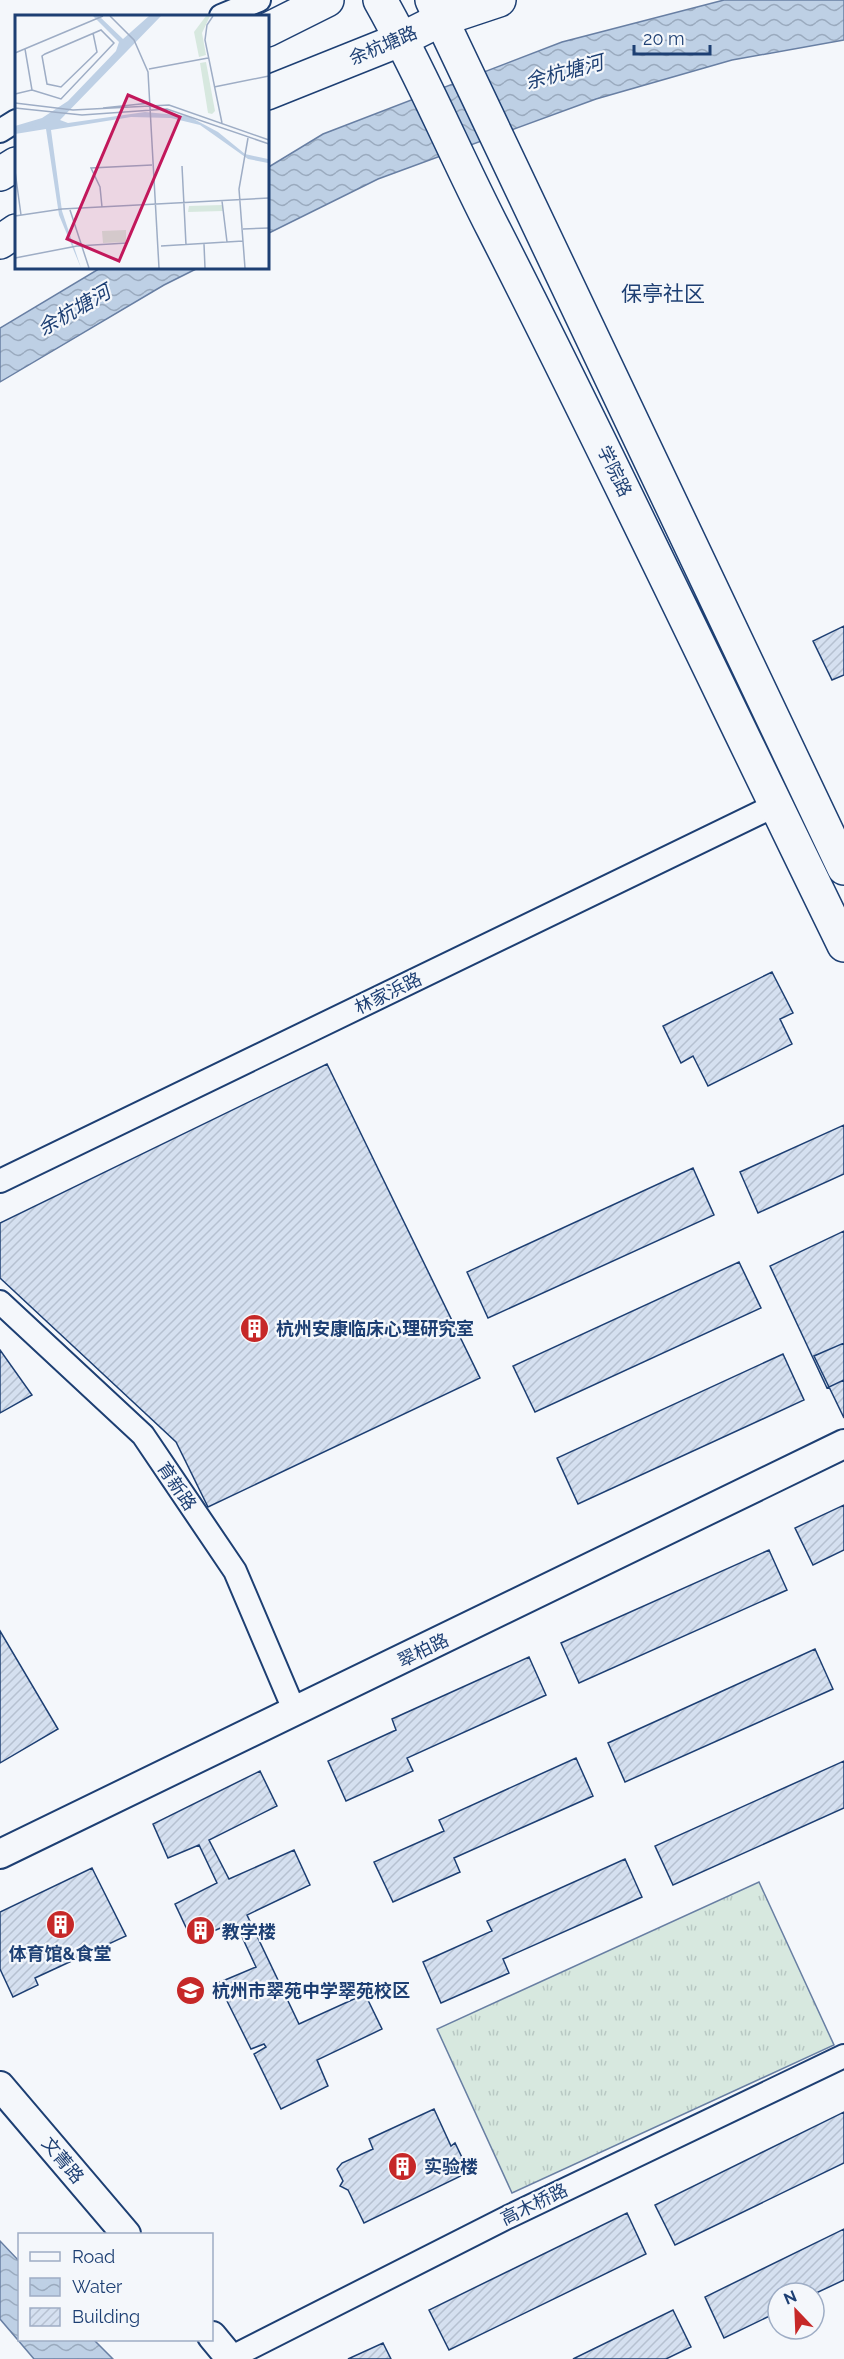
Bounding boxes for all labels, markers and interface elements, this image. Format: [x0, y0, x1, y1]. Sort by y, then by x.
inset map [15, 15, 268, 268]
scale bar [634, 18, 710, 56]
street label: 余杭塘路 [346, 21, 420, 69]
text: 20 m [643, 28, 685, 49]
water label: 余杭塘河 [522, 49, 610, 94]
water label: 余杭塘河 [33, 278, 118, 340]
district label: 保亭社区 [621, 281, 705, 306]
street label: 学院路 [594, 442, 636, 500]
street label: 林家浜路 [351, 968, 425, 1018]
building icon: 杭州安康临床心理研究室 [239, 1312, 271, 1344]
place label: 杭州安康临床心理研究室 [276, 1318, 474, 1339]
street label: 育新路 [153, 1458, 201, 1514]
street label: 翠柏路 [394, 1629, 452, 1671]
building icon: 体育馆&食堂 [44, 1908, 76, 1940]
building icon: 教学楼 [185, 1915, 217, 1947]
place label: 教学楼 [222, 1921, 276, 1942]
place label: 体育馆&食堂 [9, 1943, 111, 1964]
school or university icon: 杭州市翠苑中学翠苑校区 [175, 1974, 207, 2006]
place label: 杭州市翠苑中学翠苑校区 [212, 1980, 410, 2001]
street label: 文菁路 [38, 2133, 88, 2187]
building icon: 实验楼 [387, 2150, 419, 2182]
place label: 实验楼 [424, 2156, 478, 2177]
street label: 高木桥路 [497, 2179, 571, 2229]
legend [18, 2233, 213, 2341]
text: Road [72, 2246, 115, 2267]
text: Water [72, 2276, 123, 2297]
north arrow [766, 2281, 826, 2341]
text: N [781, 2287, 800, 2309]
text: Building [72, 2306, 140, 2327]

